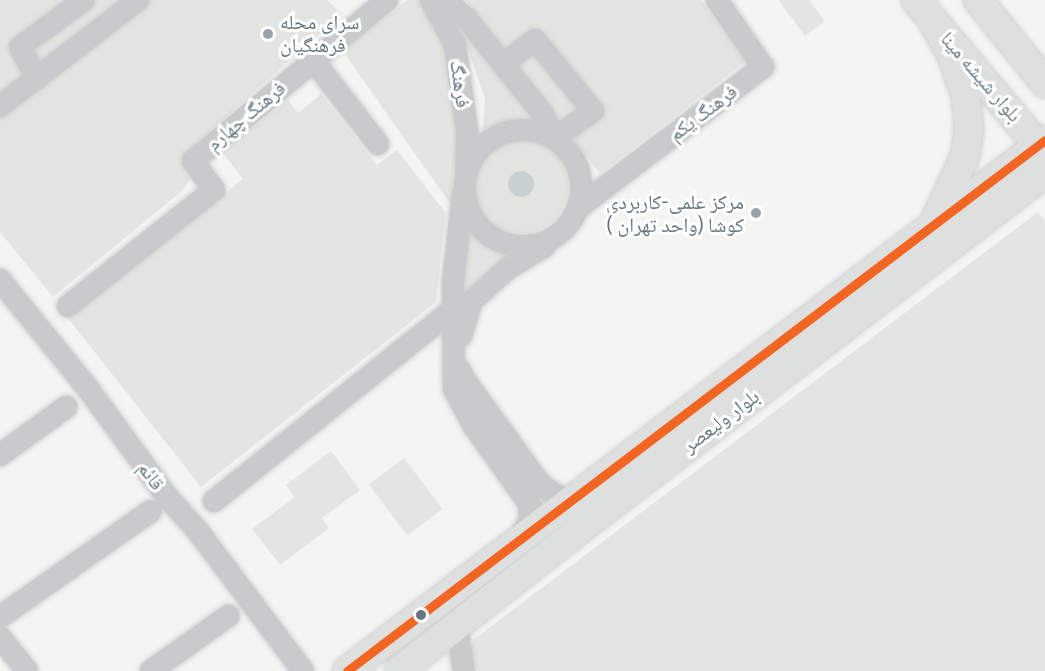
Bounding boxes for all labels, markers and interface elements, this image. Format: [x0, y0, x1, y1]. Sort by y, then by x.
place label: سرای محله فرهنگیان [280, 11, 359, 58]
marker: سرای محله فرهنگیان [261, 27, 275, 41]
street label: بلوار شیشه مینا [935, 27, 1027, 127]
street label: فرهنگ [445, 59, 475, 109]
street label: فرهنگ چهارم [202, 76, 290, 156]
street label: فرهنگ یکم [664, 80, 742, 146]
place label: مرکز علمی-کاربردی کوشا (واحد تهران ) [606, 190, 744, 237]
marker: مرکز علمی-کاربردی کوشا (واحد تهران ) [749, 206, 763, 220]
street label: بلوار ولیعصر [678, 384, 764, 458]
street label: قائم [133, 457, 169, 495]
unlabelled marker [415, 609, 427, 621]

